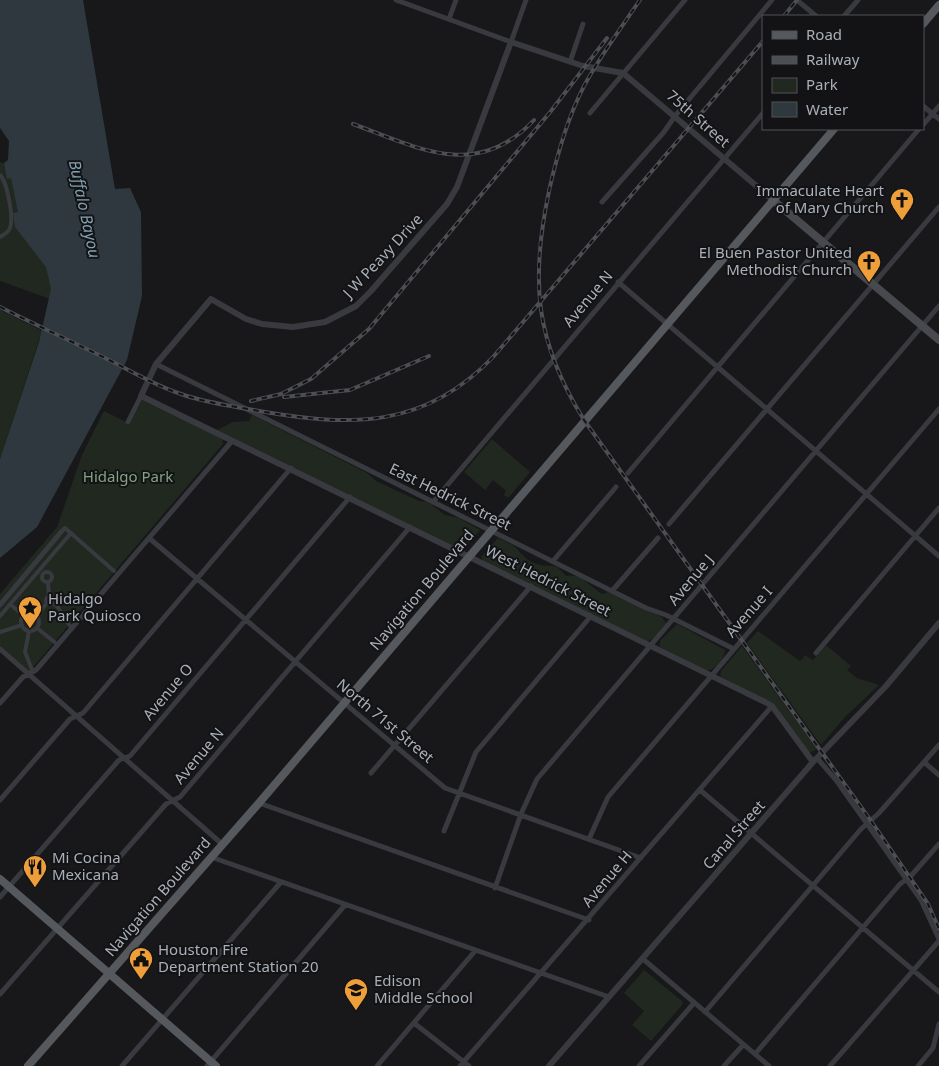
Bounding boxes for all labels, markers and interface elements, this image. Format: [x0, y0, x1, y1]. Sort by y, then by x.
legend [762, 15, 924, 130]
text: Road [806, 24, 842, 44]
text: Railway [806, 49, 860, 69]
text: Park [806, 74, 838, 94]
street label: 75th Street [663, 85, 735, 152]
text: Water [806, 99, 848, 119]
water label: Buffalo Bayou [64, 158, 106, 260]
place label: Immaculate Heart of Mary Church [756, 180, 885, 217]
church icon: Immaculate Heart of Mary Church [889, 187, 915, 221]
street label: J W Peavy Drive [337, 209, 426, 303]
place label: El Buen Pastor United Methodist Church [699, 242, 852, 279]
church icon: El Buen Pastor United Methodist Church [856, 249, 882, 283]
street label: Avenue N [558, 266, 617, 331]
street label: East Hedrick Street [386, 458, 515, 535]
park label: Hidalgo Park [83, 466, 173, 486]
street label: Navigation Boulevard [365, 525, 478, 654]
street label: West Hedrick Street [482, 540, 615, 621]
street label: Avenue J [663, 550, 717, 609]
street label: Avenue I [720, 582, 776, 641]
place label: Hidalgo Park Quiosco [48, 588, 141, 625]
place icon: Hidalgo Park Quiosco [17, 595, 43, 629]
street label: Avenue O [138, 659, 197, 724]
street label: North 71st Street [333, 674, 439, 767]
street label: Avenue N [169, 723, 228, 788]
street label: Canal Street [698, 795, 769, 873]
street label: Navigation Boulevard [100, 833, 215, 960]
street label: Avenue H [577, 846, 636, 911]
place label: Mi Cocina Mexicana [52, 847, 121, 884]
restaurant icon: Mi Cocina Mexicana [22, 854, 48, 888]
place label: Houston Fire Department Station 20 [158, 939, 319, 976]
public building icon: Houston Fire Department Station 20 [128, 946, 154, 980]
place label: Edison Middle School [374, 970, 473, 1007]
school or university icon: Edison Middle School [343, 977, 369, 1011]

